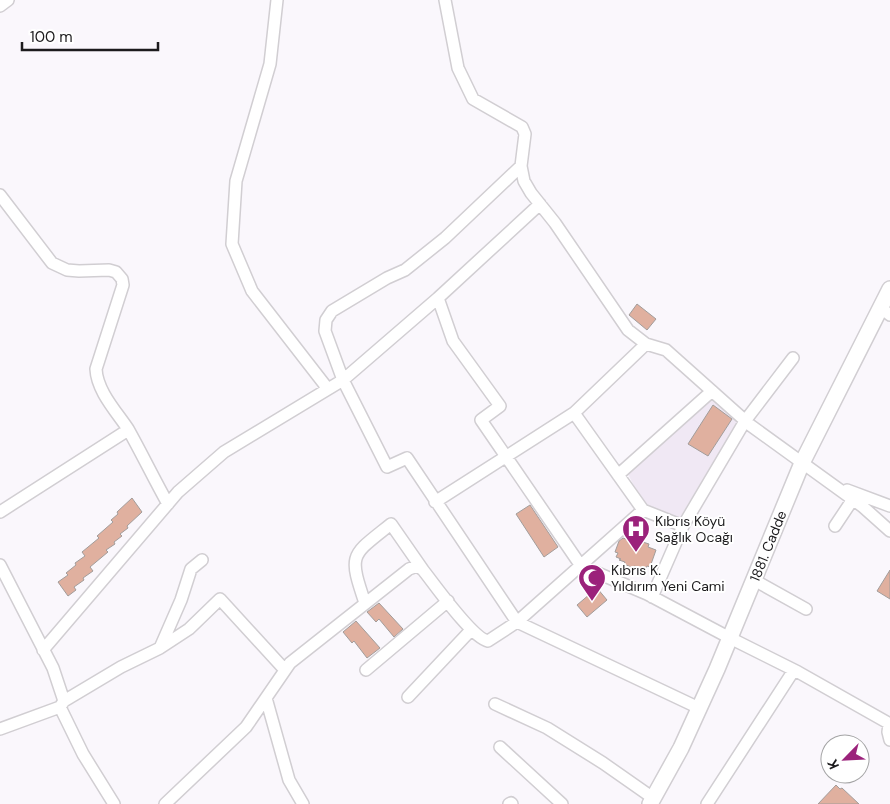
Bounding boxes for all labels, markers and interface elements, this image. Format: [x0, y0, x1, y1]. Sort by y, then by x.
scale bar [22, 20, 159, 52]
text: 100 m [30, 27, 73, 47]
street label: 1881. Cadde [746, 508, 790, 584]
place label: Kıbrıs Köyü Sağlık Ocağı [655, 512, 733, 546]
hospital icon: Kıbrıs Köyü Sağlık Ocağı [621, 514, 651, 553]
place label: Kıbrıs K. Yıldırım Yeni Cami [611, 561, 725, 595]
mosque icon: Kıbrıs K. Yıldırım Yeni Cami [577, 563, 607, 602]
north arrow [820, 734, 870, 784]
text: K [823, 756, 843, 772]

